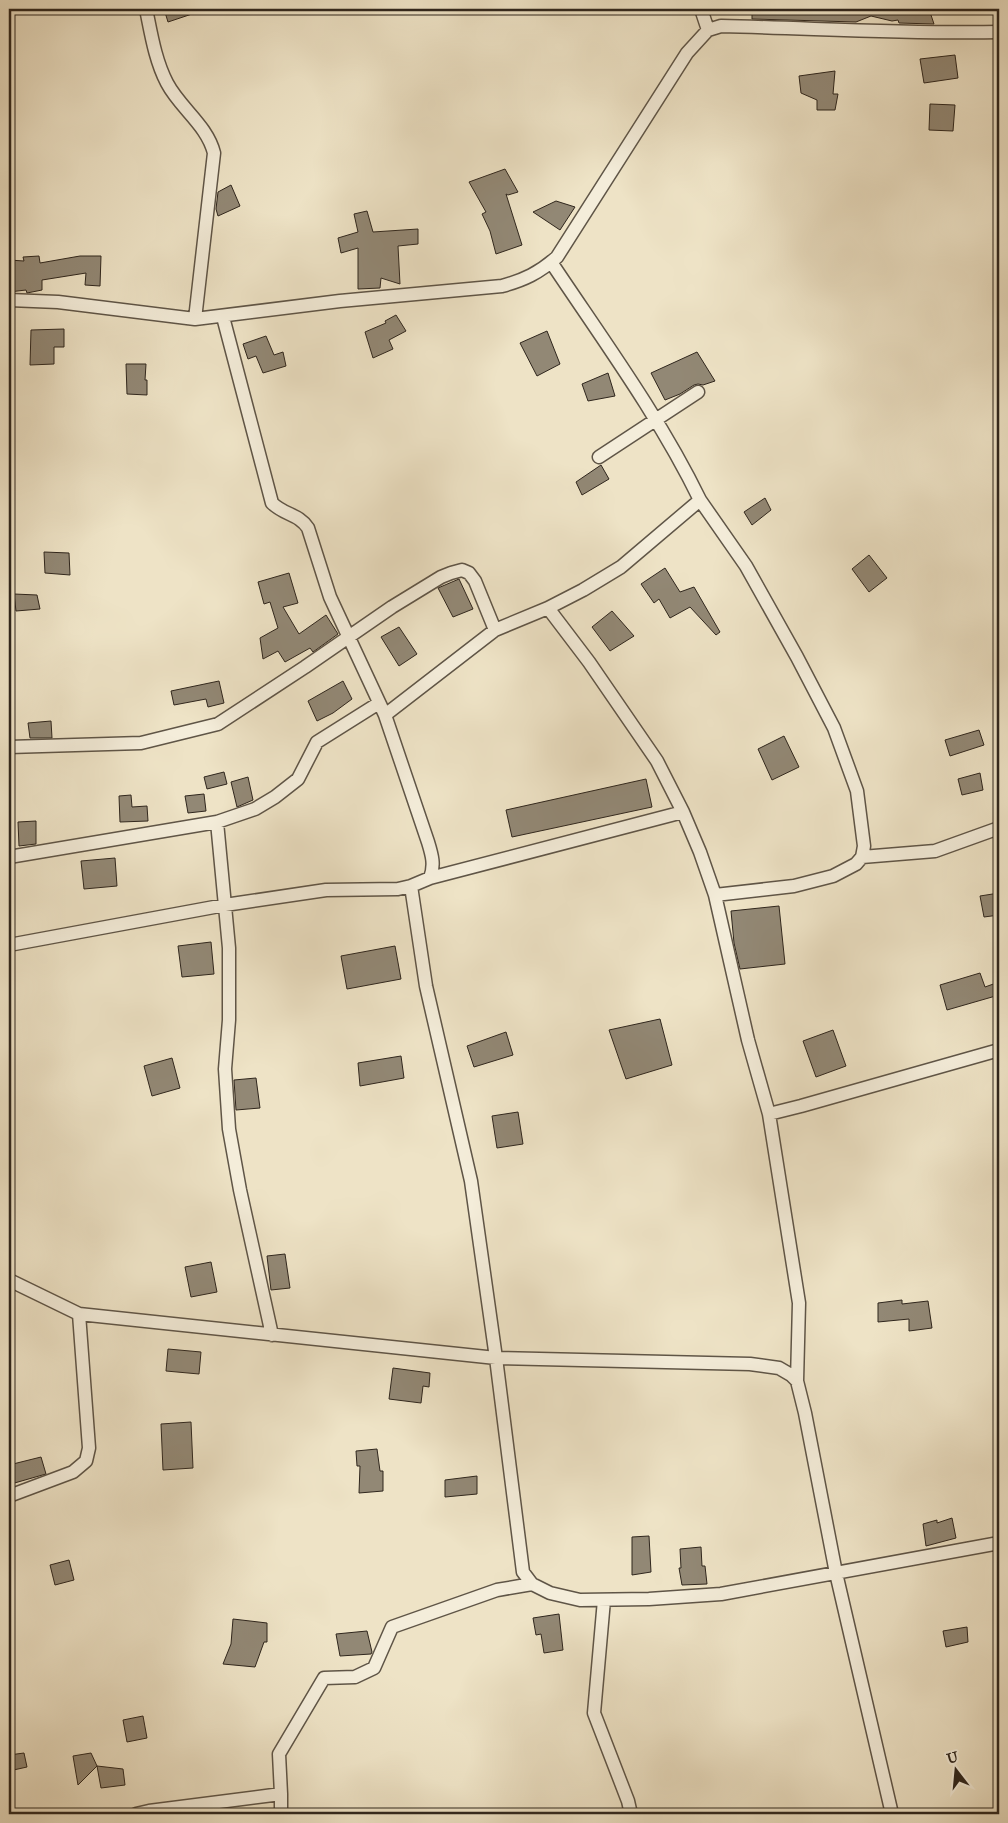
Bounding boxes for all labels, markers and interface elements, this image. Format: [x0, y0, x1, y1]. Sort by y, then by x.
north arrow [930, 1746, 980, 1796]
text: U [945, 1748, 961, 1768]

